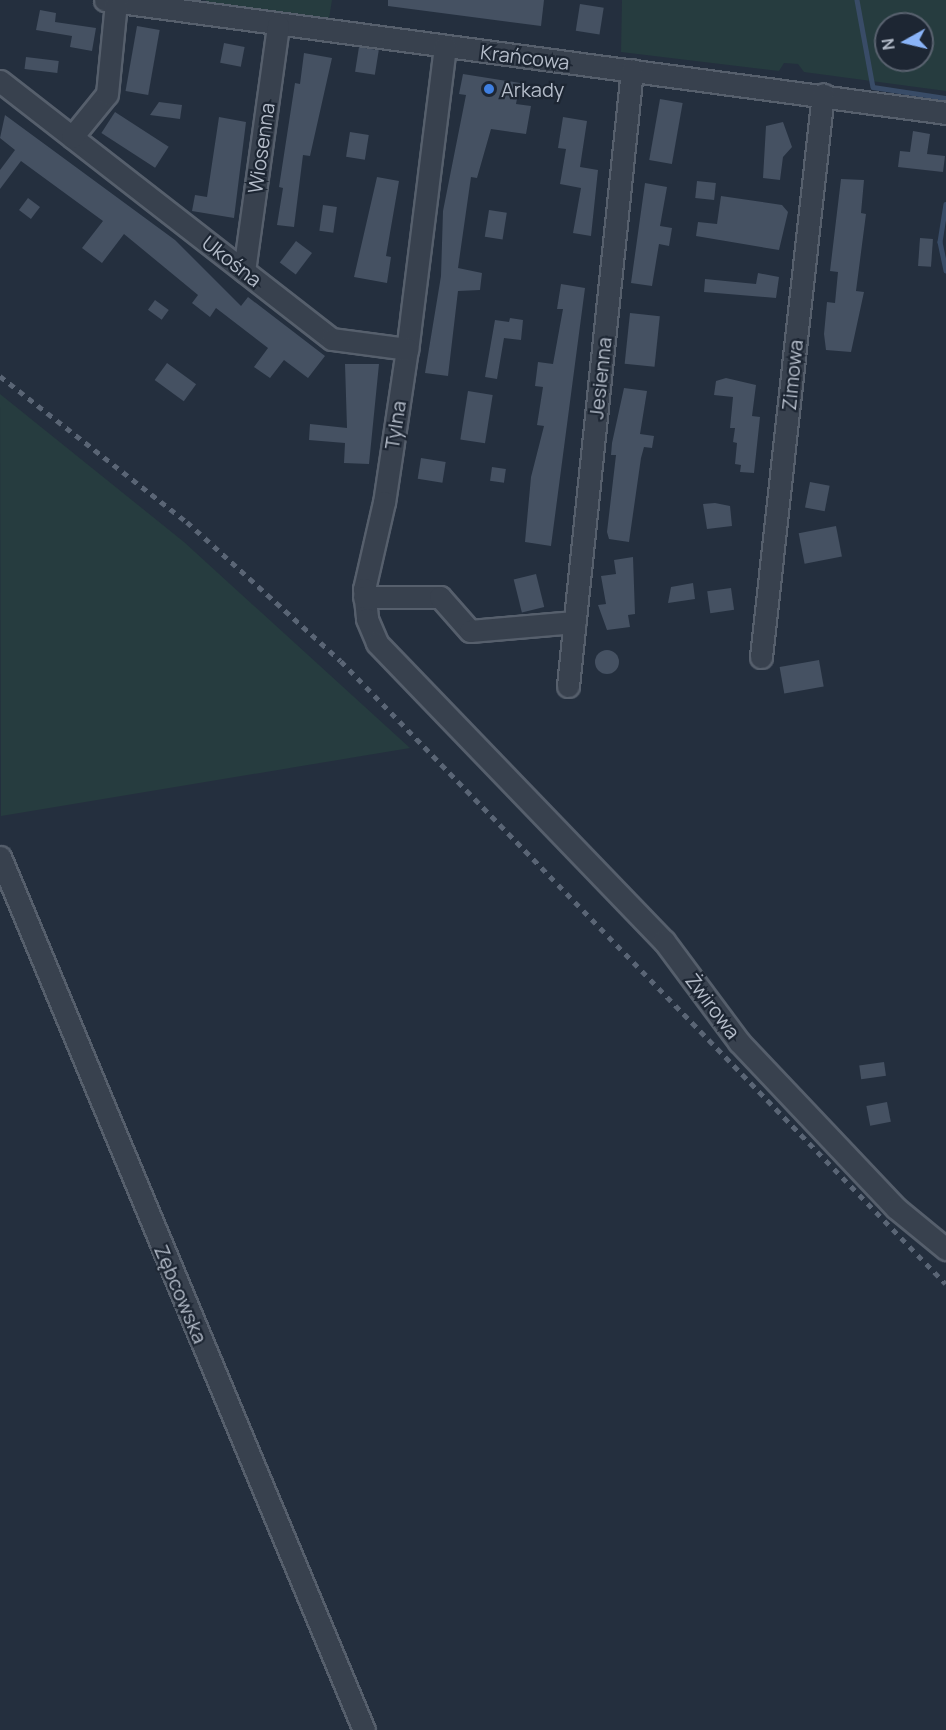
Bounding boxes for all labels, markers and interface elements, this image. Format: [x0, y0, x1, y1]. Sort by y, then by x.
north arrow [874, 12, 934, 72]
text: N [876, 37, 900, 51]
street label: Krańcowa [479, 40, 571, 74]
place label: Arkady [501, 77, 564, 101]
marker: Arkady [482, 82, 496, 96]
street label: Wiosenna [243, 101, 279, 195]
street label: Ukośna [197, 230, 267, 292]
street label: Jesienna [584, 336, 616, 420]
street label: Zimowa [776, 338, 808, 412]
street label: Tylna [379, 399, 411, 451]
street label: Żwirowa [681, 969, 745, 1043]
street label: Zębcowska [150, 1241, 212, 1347]

